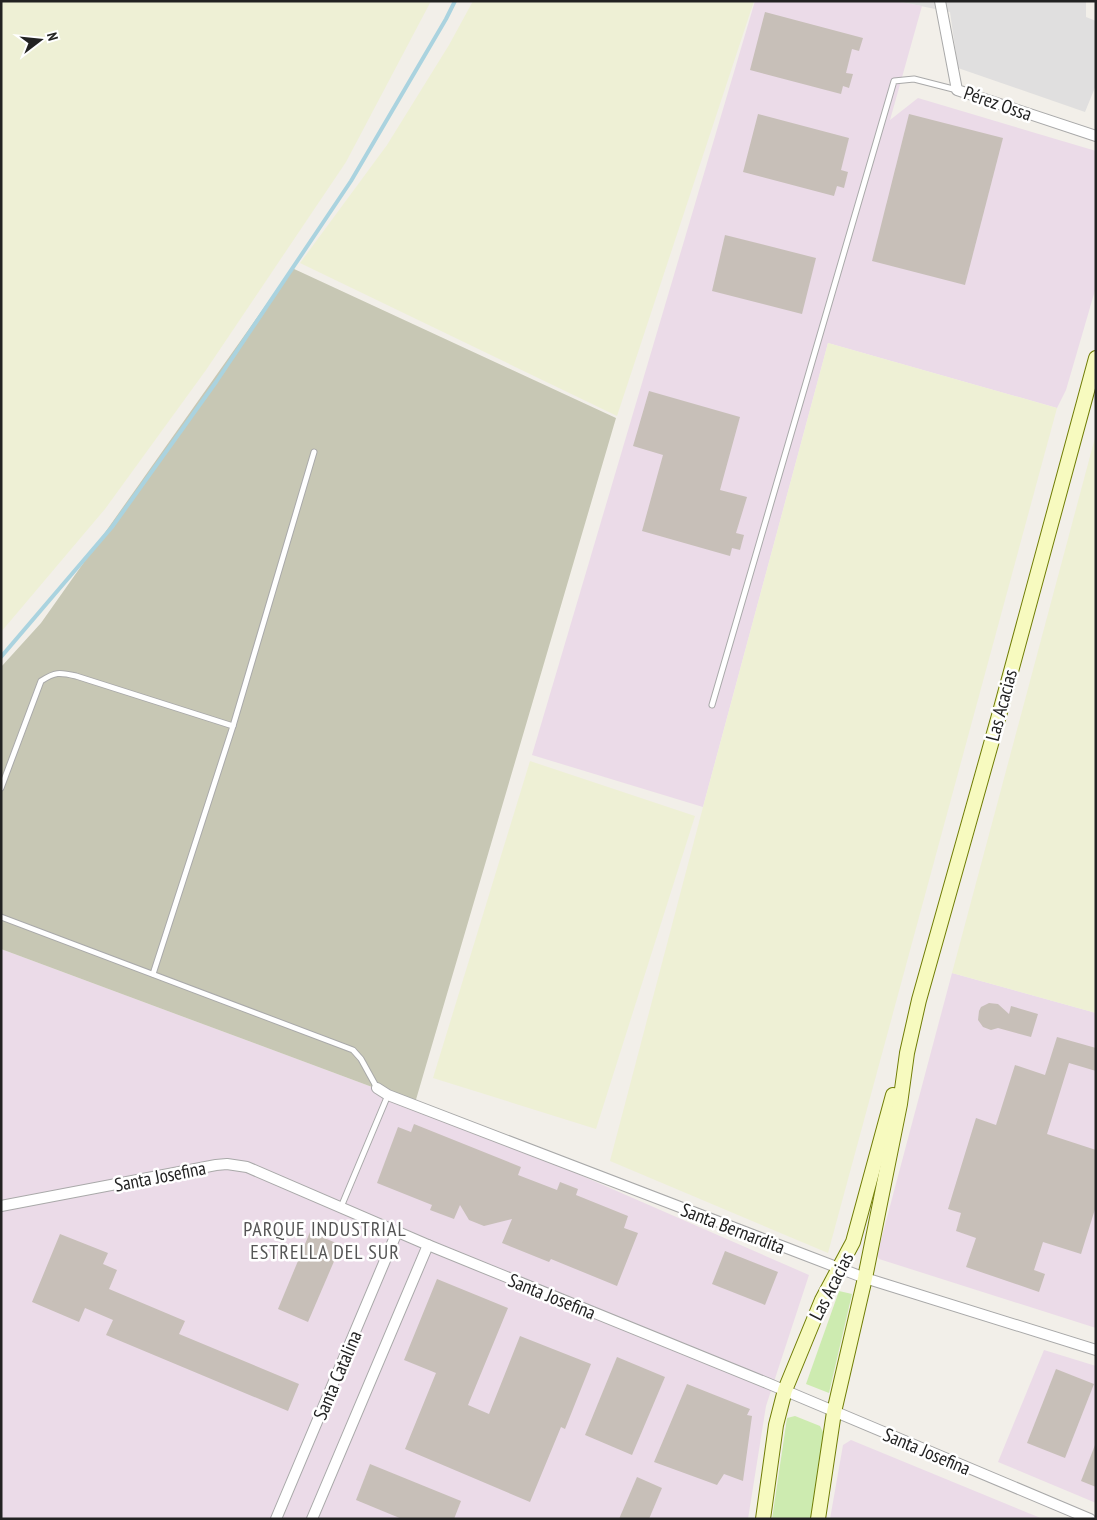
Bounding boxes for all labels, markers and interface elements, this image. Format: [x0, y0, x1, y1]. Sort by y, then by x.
north arrow [15, 15, 65, 65]
text: N [43, 30, 62, 43]
street label: Pérez Ossa [961, 80, 1035, 126]
street label: Las Acacias [980, 667, 1022, 743]
street label: Santa Josefina [112, 1155, 208, 1197]
street label: Santa Bernardita [678, 1197, 788, 1259]
district label: PARQUE INDUSTRIAL ESTRELLA DEL SUR [243, 1216, 407, 1265]
street label: Las Acacias [804, 1248, 858, 1324]
street label: Santa Josefina [505, 1268, 599, 1324]
street label: Santa Catalina [308, 1327, 366, 1423]
street label: Santa Josefina [880, 1422, 974, 1480]

